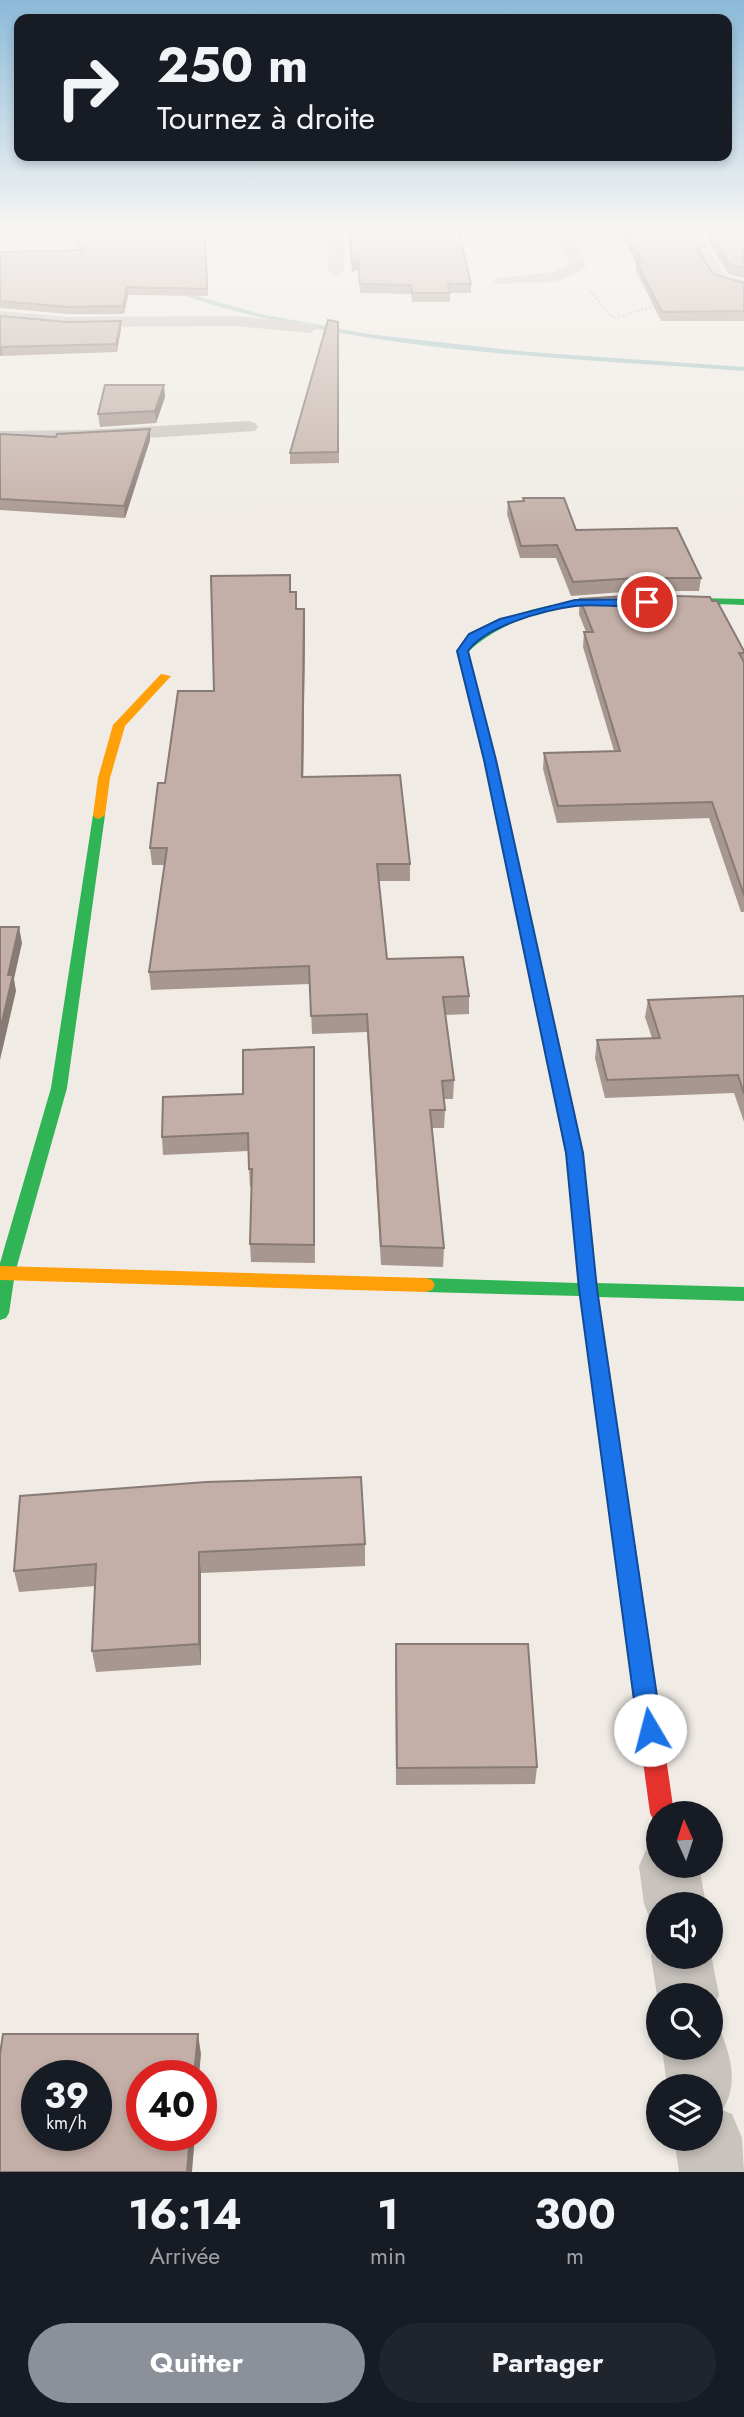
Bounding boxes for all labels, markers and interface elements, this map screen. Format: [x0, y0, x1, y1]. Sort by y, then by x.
text: 250 m [157, 30, 308, 100]
icon: right [42, 42, 133, 133]
text: Tournez à droite [157, 95, 375, 141]
pin [617, 572, 677, 632]
icon: arrive [628, 583, 666, 621]
position arrow [613, 1693, 687, 1767]
north arrow [646, 1801, 723, 1878]
map controls [646, 1801, 723, 2151]
button: sound [646, 1892, 723, 1969]
button: search [646, 1983, 723, 2060]
speed limit sign: 40 [126, 2060, 217, 2151]
text: 39 [44, 2071, 89, 2121]
button: layers [646, 2074, 723, 2151]
text: km/h [46, 2110, 87, 2136]
text: 16:14 [128, 2184, 242, 2245]
text: 1 [377, 2184, 399, 2245]
text: 300 [534, 2184, 616, 2245]
text: Arrivée [150, 2239, 220, 2273]
text: min [370, 2239, 406, 2273]
text: m [566, 2239, 584, 2273]
button: Quitter [28, 2323, 365, 2403]
button: Partager [379, 2323, 716, 2403]

